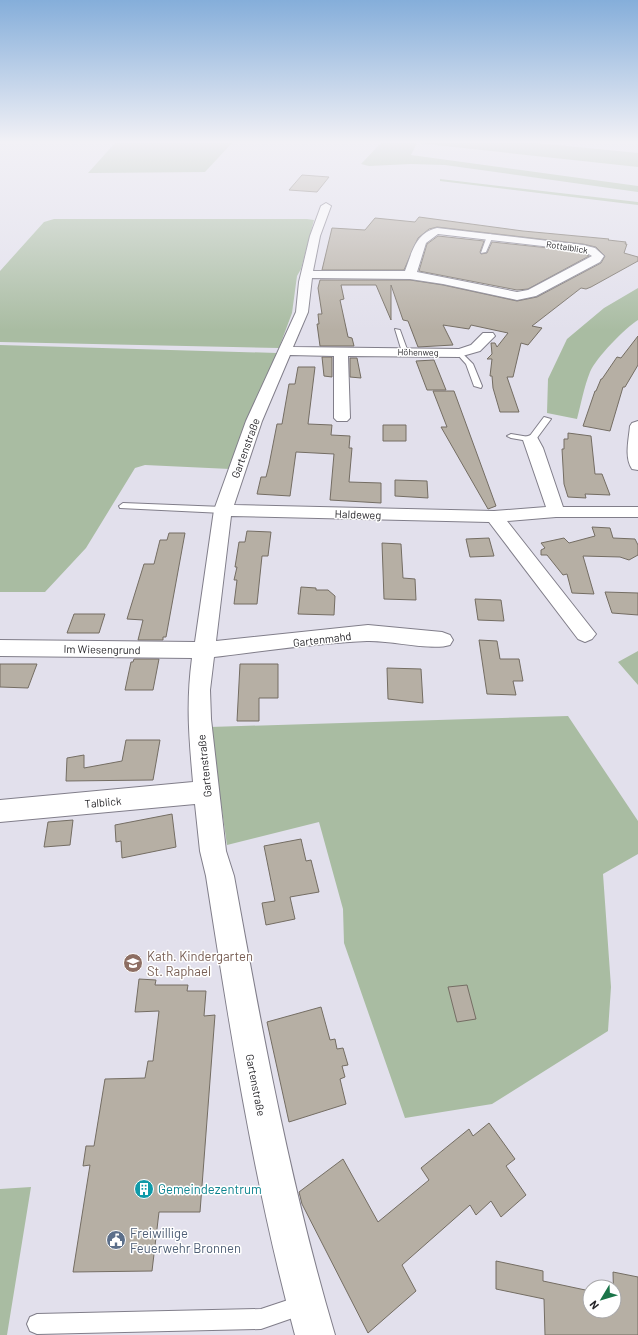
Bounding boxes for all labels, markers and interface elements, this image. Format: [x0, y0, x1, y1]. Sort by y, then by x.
street label: Rottalblick [545, 238, 589, 256]
street label: Höhenweg [397, 346, 439, 358]
street label: Gartenstraße [228, 416, 262, 480]
street label: Haldeweg [334, 507, 382, 521]
street label: Gartenmahd [292, 629, 352, 649]
street label: Im Wiesengrund [63, 642, 141, 656]
street label: Gartenstraße [194, 734, 214, 798]
street label: Talblick [84, 794, 122, 810]
place label: Kath. Kindergarten St. Raphael [147, 948, 253, 979]
school or university icon: Kath. Kindergarten St. Raphael [122, 952, 144, 974]
street label: Gartenstraße [244, 1053, 268, 1117]
building icon: Gemeindezentrum [133, 1178, 155, 1200]
place label: Gemeindezentrum [158, 1181, 262, 1197]
place label: Freiwillige Feuerwehr Bronnen [130, 1225, 241, 1256]
public building icon: Freiwillige Feuerwehr Bronnen [105, 1229, 127, 1251]
north arrow [582, 1279, 622, 1319]
text: N [586, 1299, 601, 1312]

